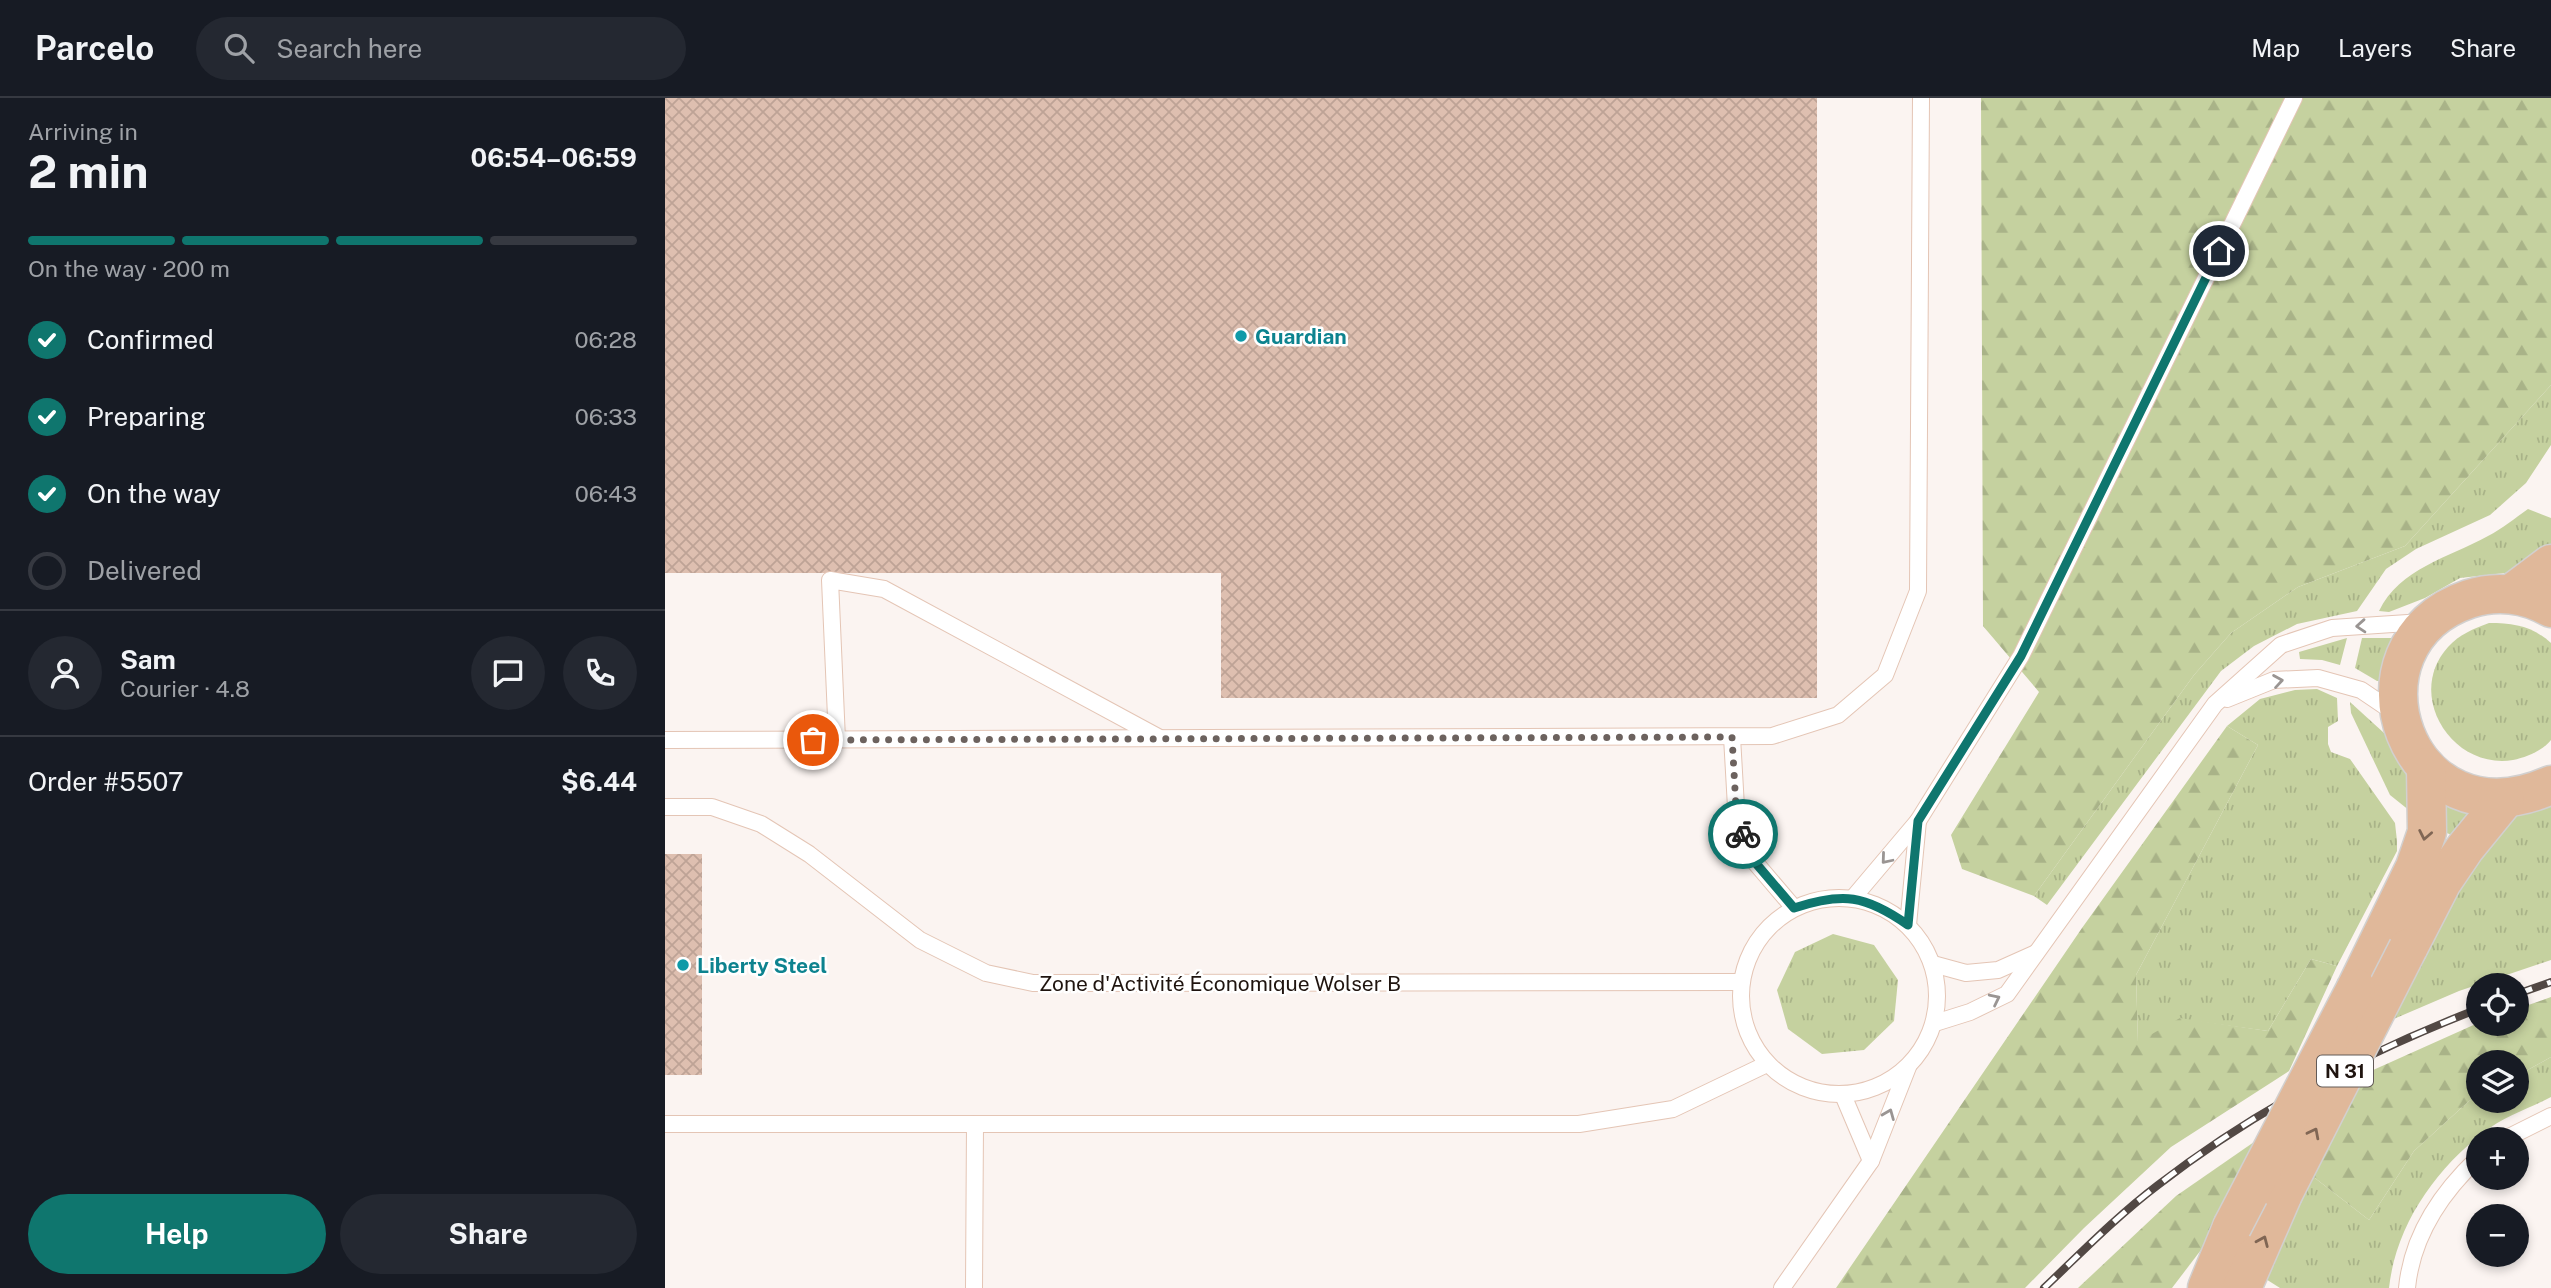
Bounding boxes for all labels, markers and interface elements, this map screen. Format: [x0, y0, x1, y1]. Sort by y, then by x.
search box [196, 17, 686, 80]
text: Parcelo [35, 29, 154, 67]
icon: search [220, 29, 258, 67]
text: Search here [276, 33, 422, 64]
text: Map [2251, 34, 2300, 62]
text: Layers [2338, 34, 2412, 62]
text: Share [2450, 34, 2516, 62]
text: Arriving in [28, 118, 138, 145]
text: 06:54–06:59 [471, 142, 637, 173]
text: 2 min [28, 144, 148, 198]
pin [2189, 221, 2249, 281]
icon: home [2200, 232, 2238, 270]
text: On the way · 200 m [28, 255, 230, 282]
icon: check [28, 321, 66, 359]
text: Confirmed [87, 324, 214, 355]
place label: Guardian [1255, 324, 1347, 349]
text: 06:28 [575, 326, 637, 353]
marker: Guardian [1233, 328, 1249, 344]
icon: check [28, 398, 66, 436]
text: Preparing [87, 401, 206, 432]
text: 06:33 [575, 403, 637, 430]
icon: check [28, 475, 66, 513]
text: On the way [87, 478, 221, 509]
text: 06:43 [575, 480, 637, 507]
text: Delivered [87, 555, 202, 586]
one-way arrow [2355, 619, 2366, 634]
button: person [28, 636, 102, 710]
button: chat [471, 636, 545, 710]
button: phone [563, 636, 637, 710]
text: Sam [120, 644, 176, 675]
one-way arrow [2273, 674, 2284, 689]
text: Courier · 4.8 [120, 675, 250, 702]
pin [783, 710, 843, 770]
icon: bag [794, 721, 832, 759]
text: Order #5507 [28, 766, 184, 797]
text: $6.44 [561, 766, 637, 797]
courier [1708, 799, 1778, 869]
icon: bike [1724, 815, 1762, 853]
one-way arrow [2418, 828, 2433, 840]
one-way arrow [1882, 851, 1894, 864]
place label: Liberty Steel [697, 953, 827, 978]
marker: Liberty Steel [675, 957, 691, 973]
street label: Zone d'Activité Économique Wolser B [1039, 971, 1401, 996]
map controls [2466, 973, 2529, 1267]
button: locate [2466, 973, 2529, 1036]
one-way arrow [1988, 994, 2000, 1008]
button: layers [2466, 1050, 2529, 1113]
road number: N 31 [2317, 1056, 2373, 1086]
one-way arrow [1881, 1109, 1895, 1121]
button: + [2466, 1127, 2529, 1190]
one-way arrow [2306, 1128, 2320, 1140]
button: Help [28, 1194, 326, 1274]
button: Share [340, 1194, 637, 1274]
button: − [2466, 1204, 2529, 1267]
one-way arrow [2255, 1236, 2269, 1248]

